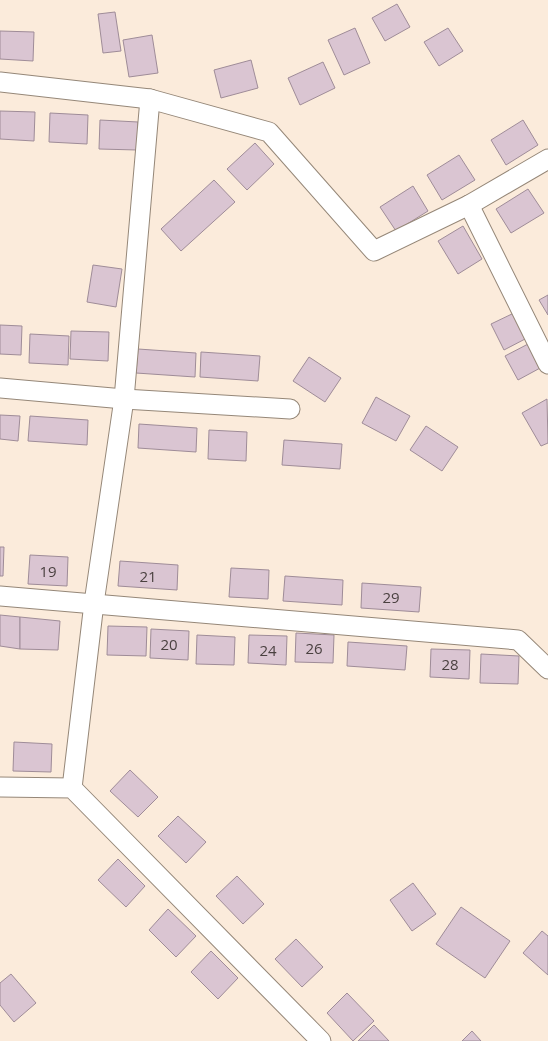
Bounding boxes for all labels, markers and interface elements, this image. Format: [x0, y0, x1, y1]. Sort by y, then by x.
house number: 19 [39, 561, 57, 581]
house number: 21 [139, 566, 157, 586]
house number: 29 [382, 587, 400, 607]
house number: 20 [160, 634, 178, 654]
house number: 26 [305, 638, 323, 658]
house number: 24 [259, 640, 277, 660]
house number: 28 [441, 654, 459, 674]

